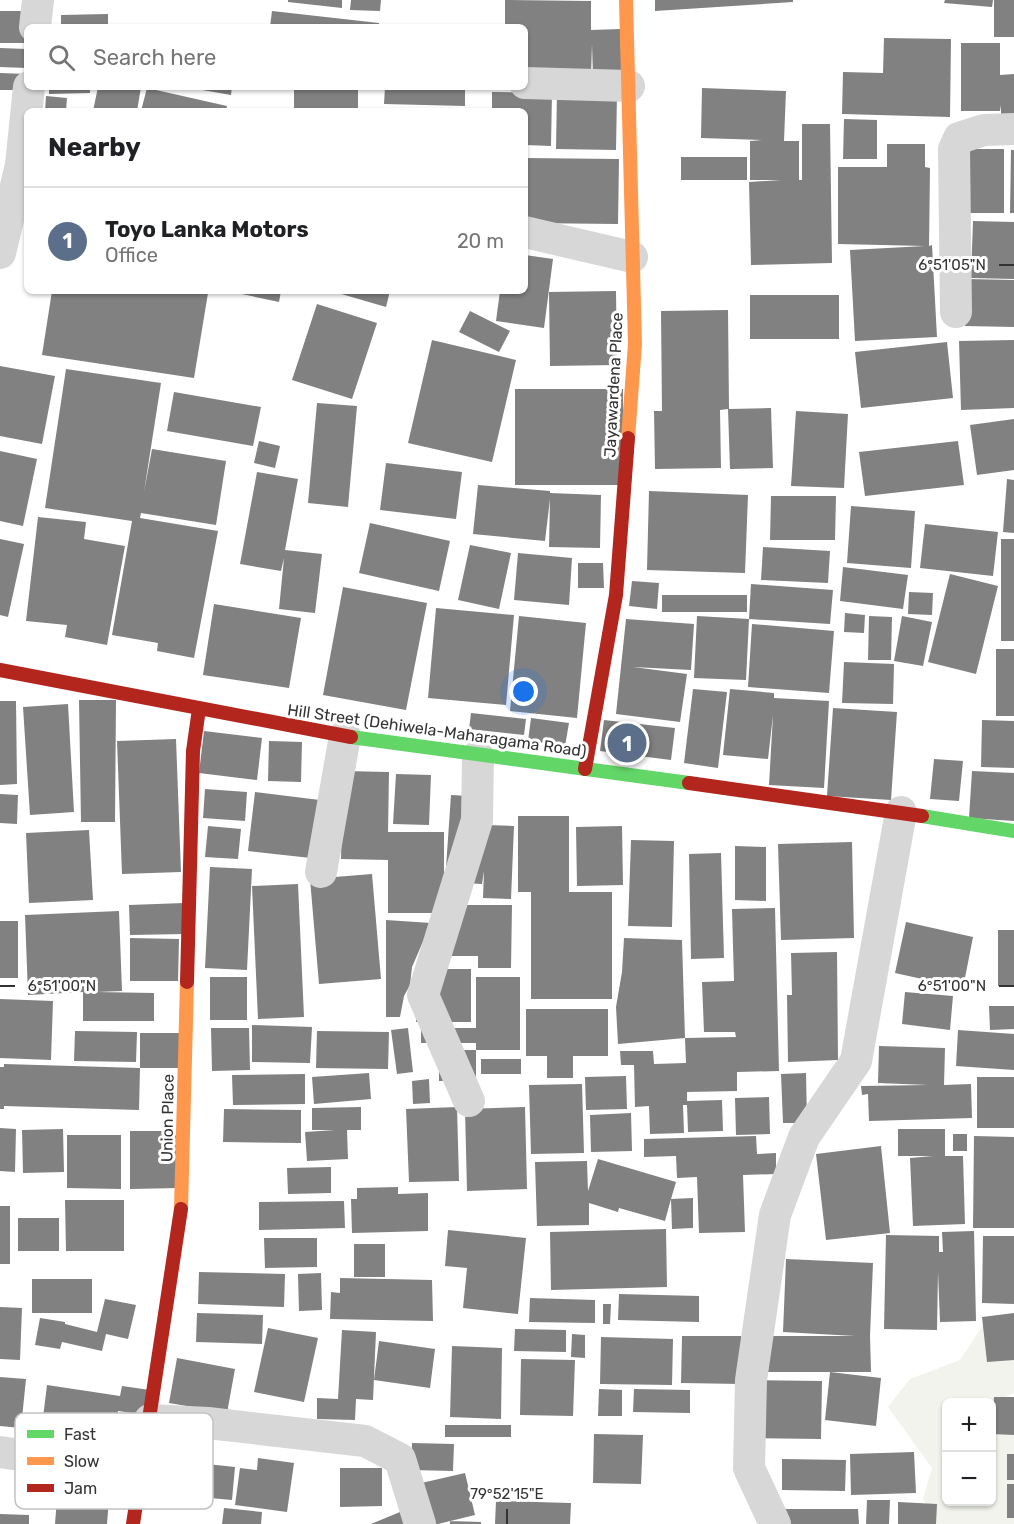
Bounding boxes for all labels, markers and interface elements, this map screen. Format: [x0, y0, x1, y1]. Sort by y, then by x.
search box [24, 24, 528, 90]
icon: search [45, 41, 78, 74]
text: Search here [93, 44, 216, 71]
text: Nearby [48, 132, 141, 163]
text: Toyo Lanka Motors [105, 216, 309, 243]
text: 1 [63, 229, 72, 253]
text: 20 m [457, 229, 504, 253]
text: Office [105, 243, 158, 267]
text: 6°51'05"N [918, 256, 986, 274]
street label: Jayawardena Place [600, 312, 627, 458]
your location [509, 677, 538, 706]
street label: Hill Street (Dehiwela-Maharagama Road) [286, 700, 588, 761]
pin: 1 [608, 720, 646, 766]
text: 6°51'00"N [28, 977, 96, 995]
text: 6°51'00"N [918, 977, 986, 995]
street label: Union Place [157, 1074, 178, 1162]
map controls [942, 1398, 996, 1506]
button: + [942, 1398, 996, 1452]
legend [15, 1413, 213, 1509]
text: Fast [64, 1425, 96, 1444]
text: Slow [64, 1452, 100, 1471]
button: − [942, 1452, 996, 1506]
text: Jam [64, 1479, 97, 1498]
text: 79°52'15"E [470, 1485, 544, 1503]

